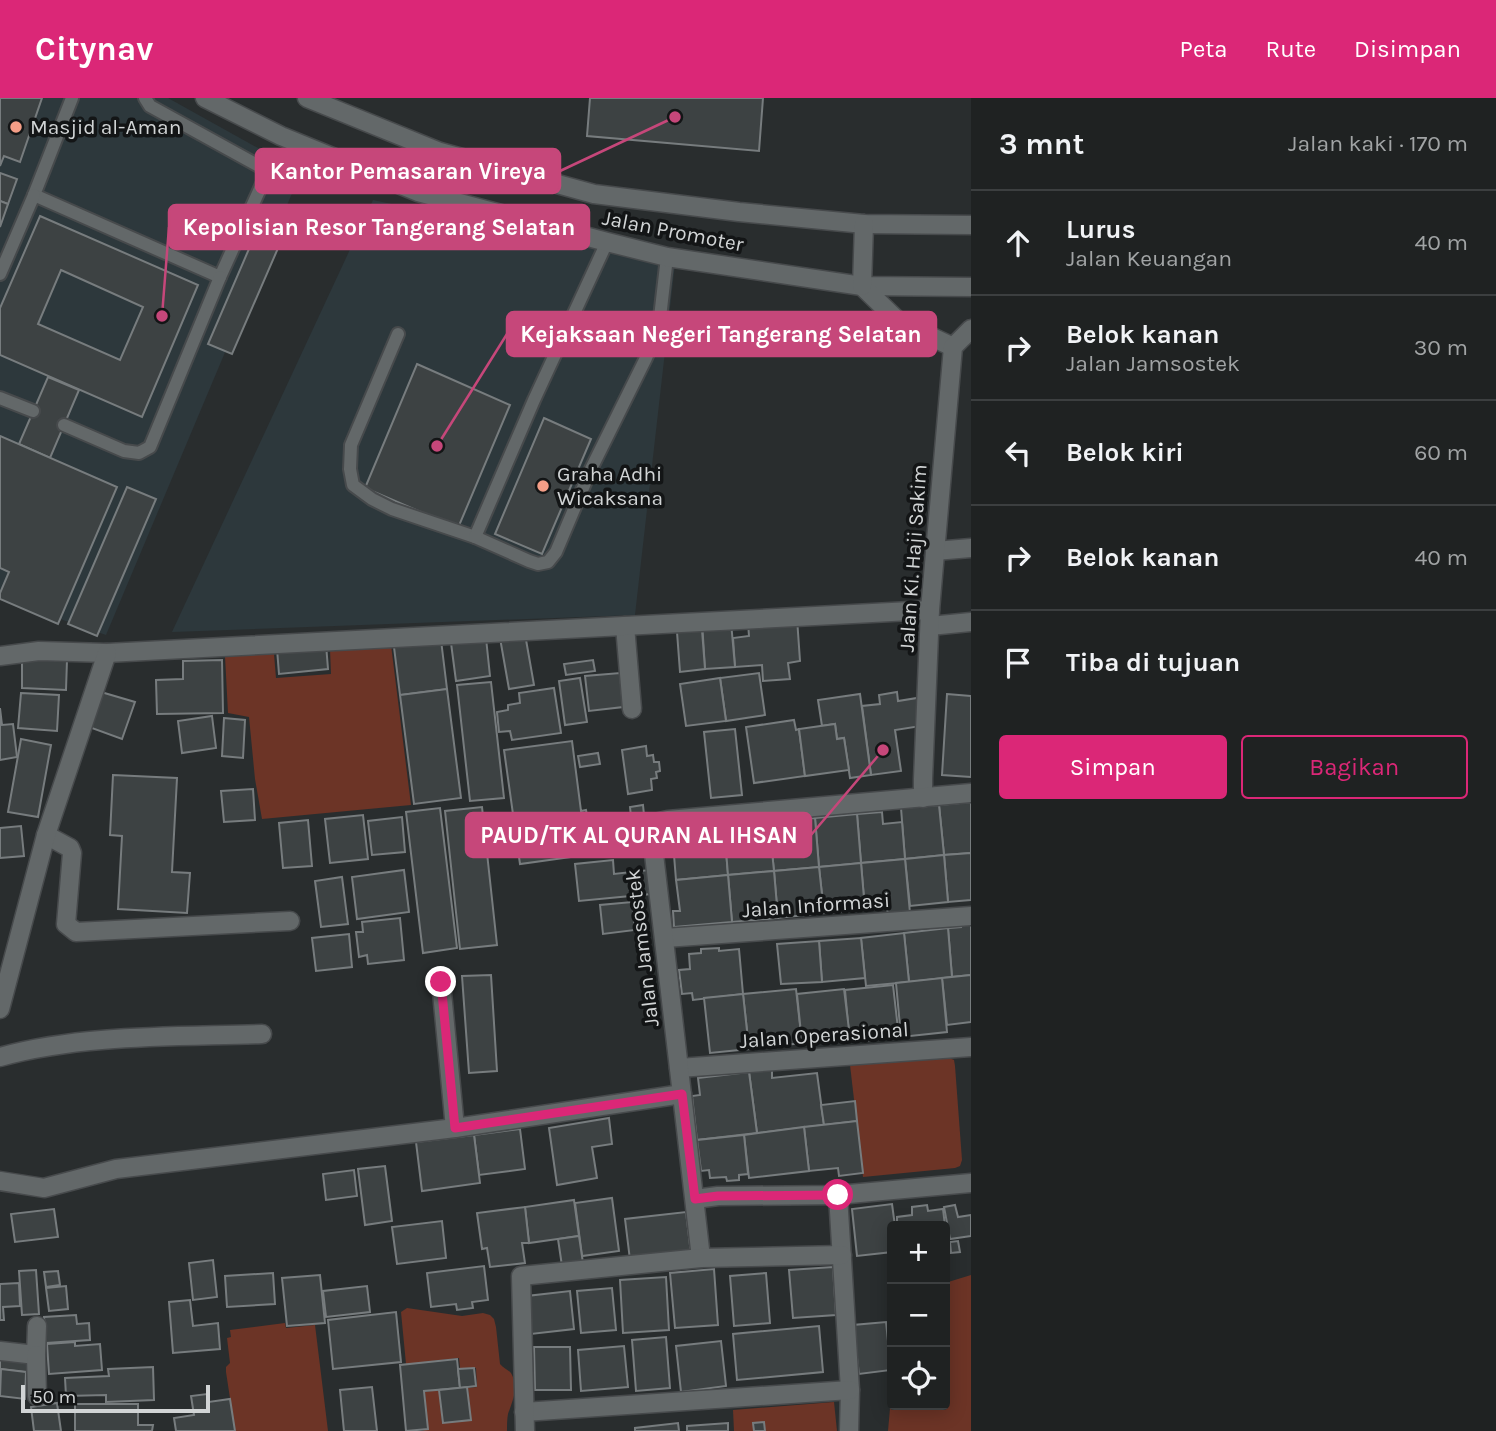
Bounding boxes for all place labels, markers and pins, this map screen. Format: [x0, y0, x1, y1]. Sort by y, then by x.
place label: Masjid al-Aman [30, 115, 181, 139]
marker: Masjid al-Aman [8, 119, 24, 135]
callout: Kantor Pemasaran Vireya [256, 149, 560, 193]
callout: Kepolisian Resor Tangerang Selatan [169, 205, 589, 249]
callout: Kejaksaan Negeri Tangerang Selatan [507, 312, 936, 356]
place label: Graha Adhi Wicaksana [557, 462, 663, 510]
marker: Graha Adhi Wicaksana [535, 478, 551, 494]
callout: PAUD/TK AL QURAN AL IHSAN [466, 813, 811, 857]

